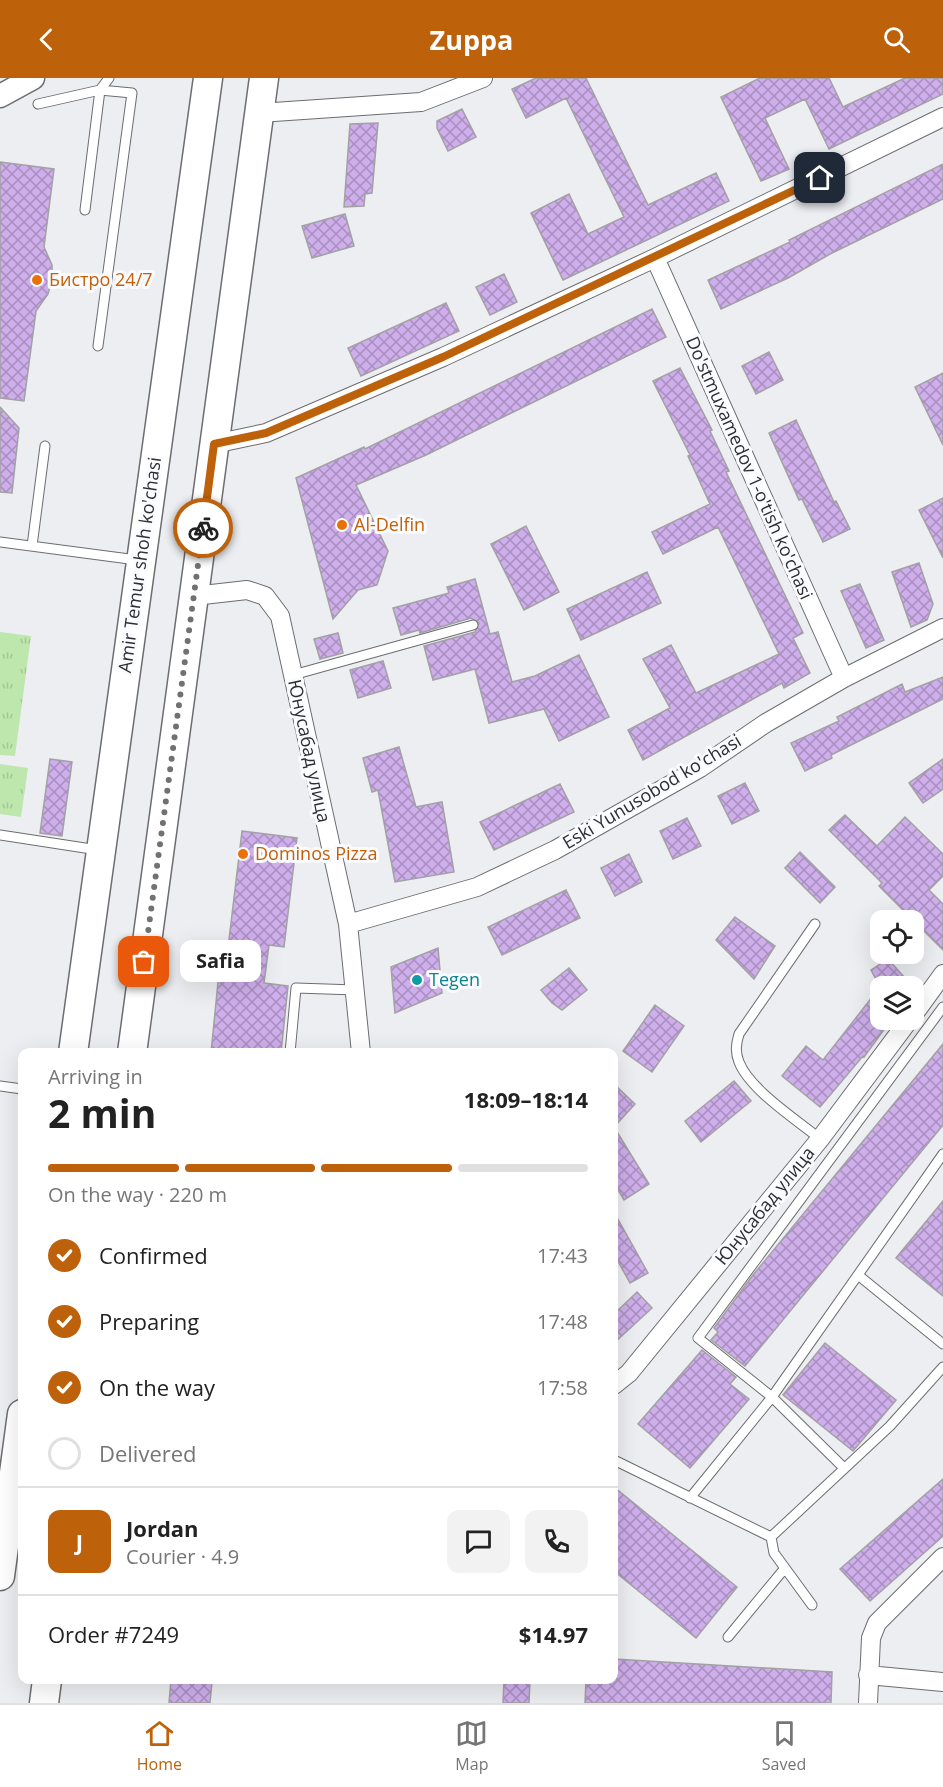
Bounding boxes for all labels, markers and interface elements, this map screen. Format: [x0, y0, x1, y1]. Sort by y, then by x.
text: Zuppa [430, 21, 513, 58]
icon: back [30, 23, 63, 56]
icon: search [880, 23, 913, 56]
pin [794, 152, 845, 203]
icon: home [803, 161, 836, 194]
place label: Бистро 24/7 [49, 267, 153, 291]
marker: Бистро 24/7 [30, 273, 44, 287]
street label: Do'stmuxamedov 1-o'tish ko'chasi [681, 332, 819, 603]
street label: Amir Temur shoh ko'chasi [112, 455, 166, 674]
courier [173, 498, 233, 558]
icon: bike [187, 512, 220, 545]
place label: Al-Delfin [354, 512, 425, 536]
marker: Al-Delfin [335, 518, 349, 532]
street label: Юнусабад улица [283, 677, 337, 825]
street label: Eski Yunusobod ko'chasi [558, 728, 745, 854]
place label: Dominos Pizza [255, 841, 377, 865]
marker: Dominos Pizza [236, 847, 250, 861]
map controls [870, 910, 924, 1030]
button: locate [870, 910, 924, 964]
pin [118, 936, 169, 987]
callout: Safia [180, 941, 261, 983]
icon: bag [127, 945, 160, 978]
text: Safia [196, 947, 245, 974]
place label: Tegen [429, 967, 480, 991]
marker: Tegen [410, 973, 424, 987]
button: layers [870, 976, 924, 1030]
text: Arriving in [48, 1063, 143, 1090]
text: 18:09–18:14 [464, 1084, 588, 1114]
text: 2 min [48, 1086, 156, 1139]
street label: Юнусабад улица [709, 1141, 819, 1270]
text: On the way · 220 m [48, 1181, 227, 1208]
icon: check [48, 1239, 81, 1272]
text: Confirmed [99, 1240, 208, 1270]
text: 17:43 [537, 1242, 588, 1269]
icon: check [48, 1305, 81, 1338]
text: Preparing [99, 1306, 199, 1336]
text: 17:48 [537, 1308, 588, 1335]
icon: check [48, 1371, 81, 1404]
text: On the way [99, 1372, 215, 1402]
text: 17:58 [537, 1374, 588, 1401]
text: Delivered [99, 1438, 197, 1468]
button: chat [447, 1510, 510, 1573]
button: phone [525, 1510, 588, 1573]
text: Jordan [126, 1513, 199, 1543]
text: J [76, 1526, 83, 1556]
text: Courier · 4.9 [126, 1543, 239, 1570]
text: Order #7249 [48, 1619, 179, 1649]
text: $14.97 [519, 1619, 588, 1649]
tab: Home [137, 1717, 182, 1775]
tab: Map [455, 1717, 488, 1775]
tab: Saved [762, 1717, 806, 1775]

